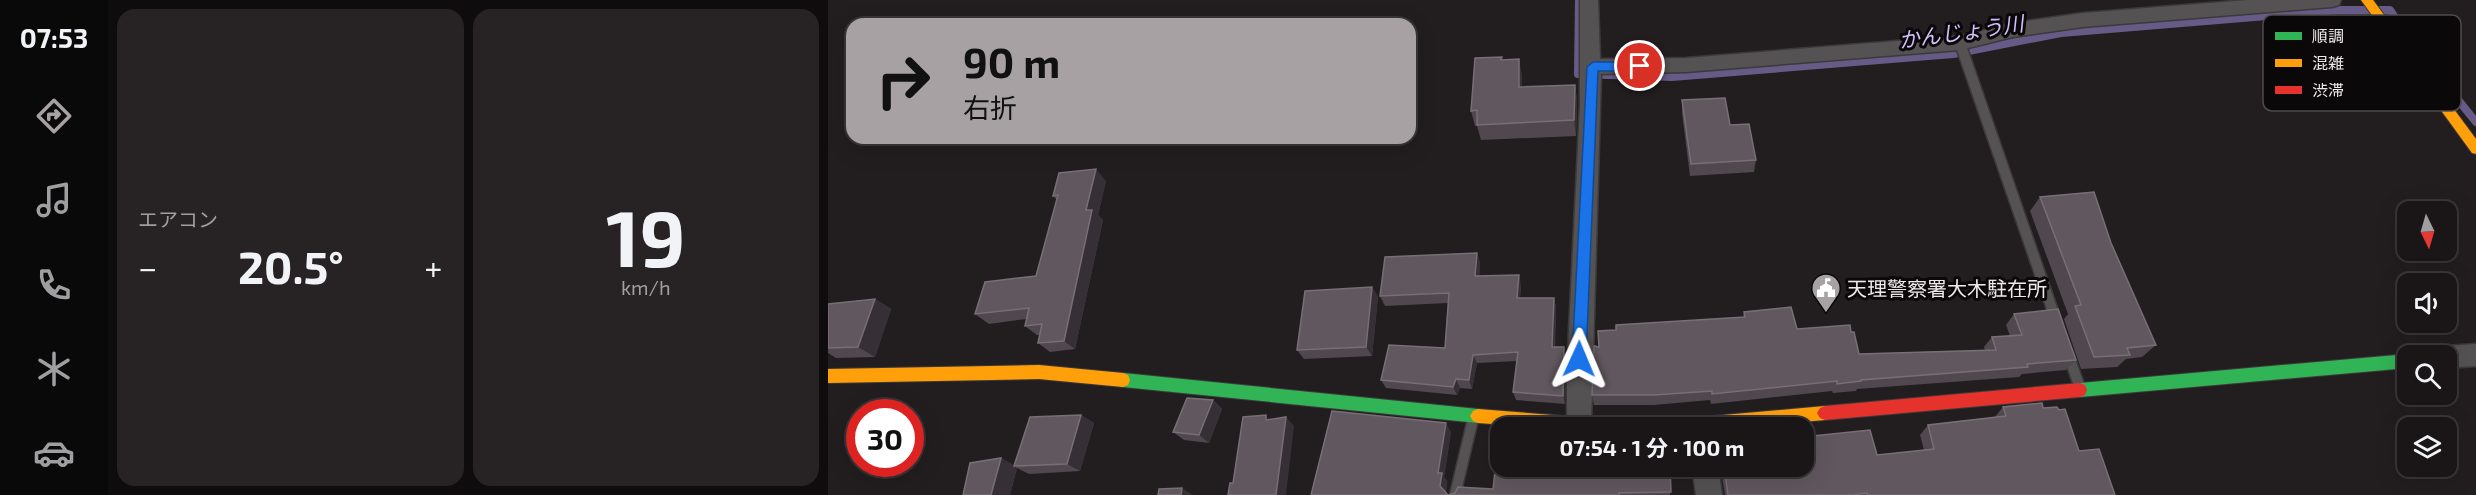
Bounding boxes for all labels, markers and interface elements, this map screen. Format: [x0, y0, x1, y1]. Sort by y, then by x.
water label: かんじょう川 [1897, 10, 2027, 52]
legend [2263, 15, 2461, 111]
text: 07:53 [20, 21, 88, 53]
text: 順調 [2312, 26, 2344, 45]
text: 90 m [963, 36, 1060, 86]
pin [1614, 40, 1665, 91]
icon: right [864, 42, 942, 120]
icon: arrive [1623, 49, 1656, 82]
text: 混雑 [2312, 53, 2344, 72]
text: 渋滞 [2312, 80, 2344, 99]
text: 右折 [963, 91, 1017, 123]
icon: directions [33, 95, 75, 137]
icon: music [33, 179, 75, 221]
text: 19 [606, 189, 686, 283]
north arrow [2397, 201, 2457, 261]
map controls [2397, 201, 2457, 477]
text: エアコン [138, 207, 218, 231]
text: 20.5° [238, 239, 344, 293]
text: − [138, 247, 157, 287]
text: + [424, 247, 443, 287]
icon: phone [33, 264, 75, 306]
public building icon: 天理警察署大木駐在所 [1810, 272, 1842, 314]
button: sound [2397, 273, 2457, 333]
text: km/h [621, 275, 671, 299]
place label: 天理警察署大木駐在所 [1847, 276, 2047, 300]
position arrow [1547, 327, 1611, 391]
button: search [2397, 345, 2457, 405]
icon: climate [33, 348, 75, 390]
speed limit sign: 30 [846, 399, 924, 477]
button: layers [2397, 417, 2457, 477]
icon: car [33, 432, 75, 474]
text: 07:54 · 1 分 · 100 m [1559, 434, 1745, 460]

